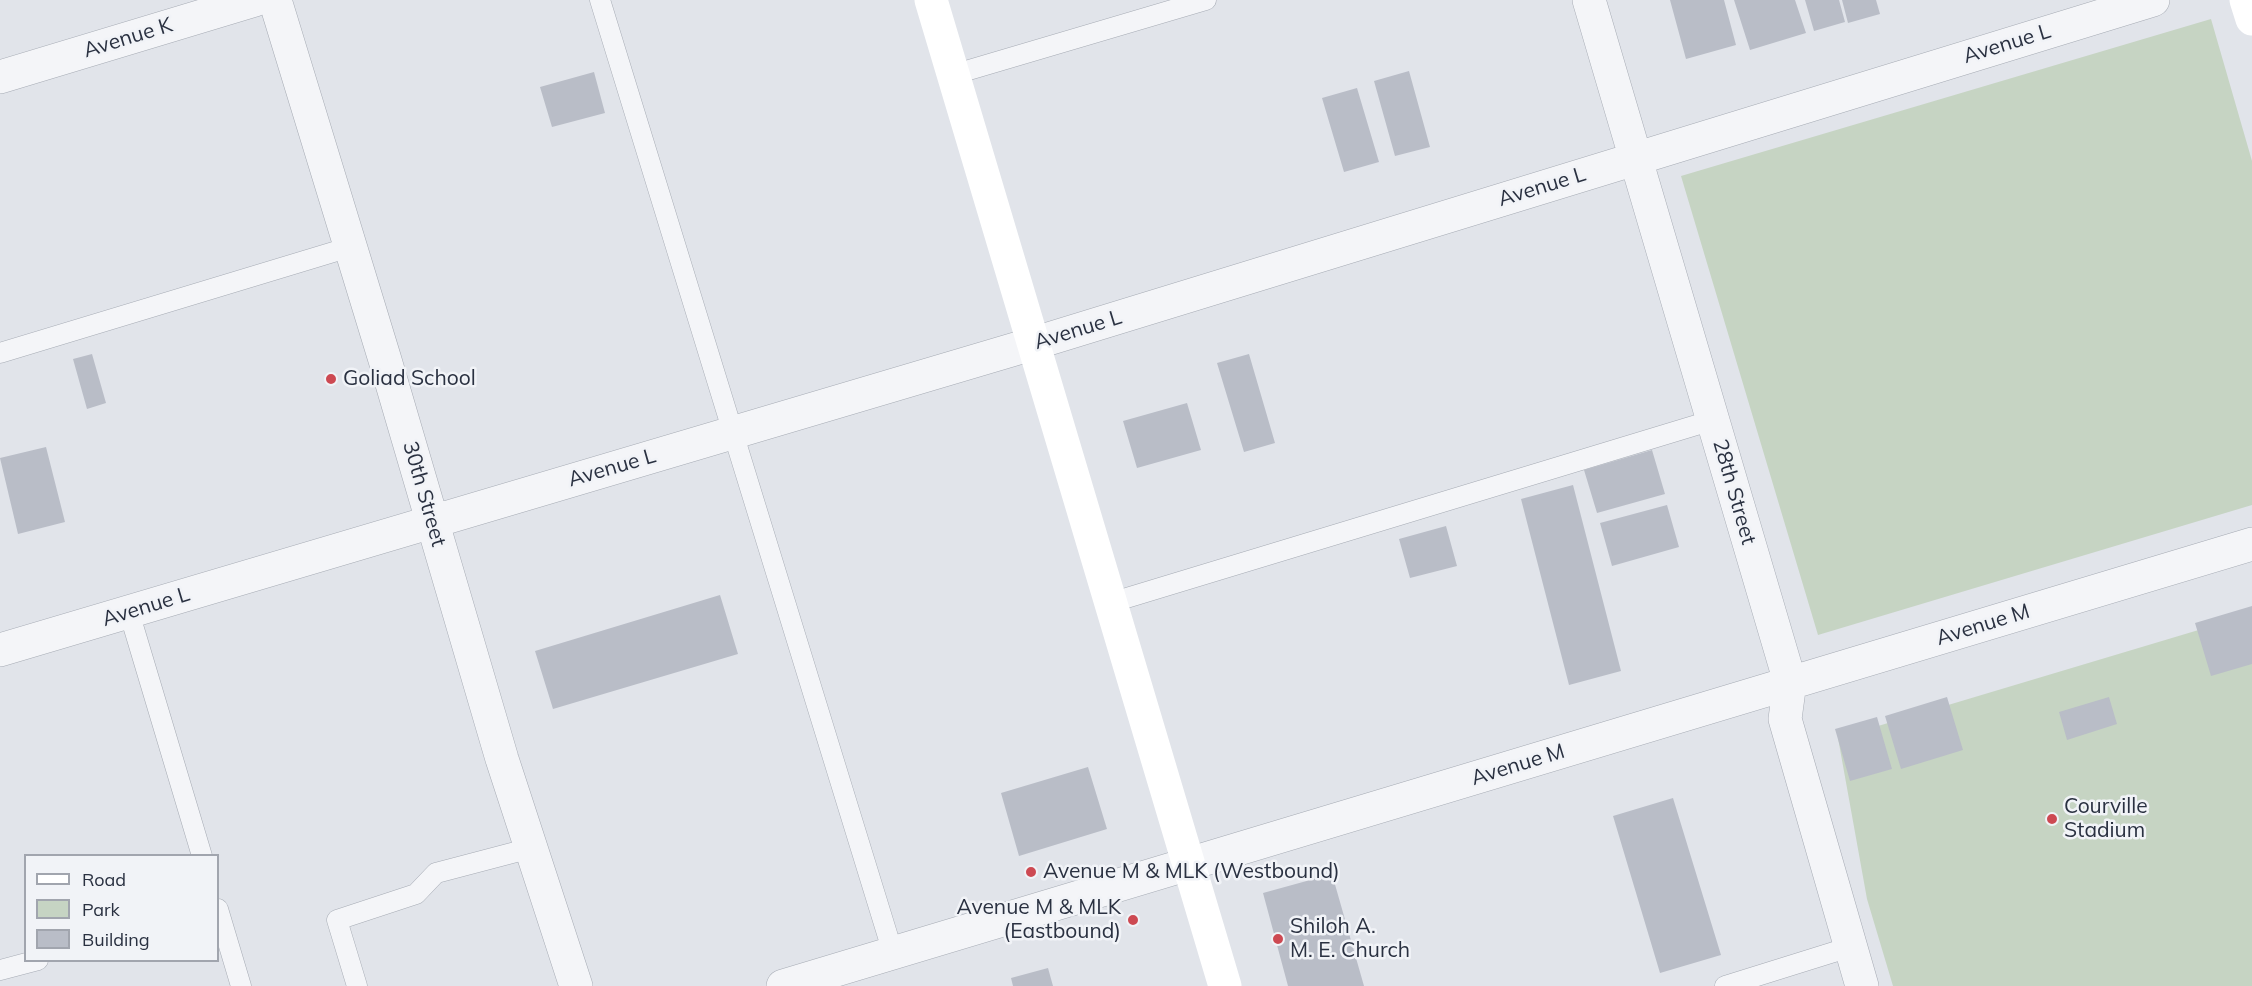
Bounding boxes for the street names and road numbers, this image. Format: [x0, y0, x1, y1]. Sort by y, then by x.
street label: Avenue K [80, 13, 176, 63]
street label: Avenue L [1960, 19, 2054, 69]
street label: Avenue L [1495, 162, 1589, 212]
street label: Avenue L [1031, 305, 1125, 355]
street label: 28th Street [1707, 436, 1761, 548]
street label: 30th Street [397, 438, 451, 550]
street label: Avenue L [565, 443, 659, 493]
street label: Avenue L [99, 582, 193, 632]
street label: Avenue M [1933, 599, 2033, 651]
street label: Avenue M [1468, 739, 1568, 791]

